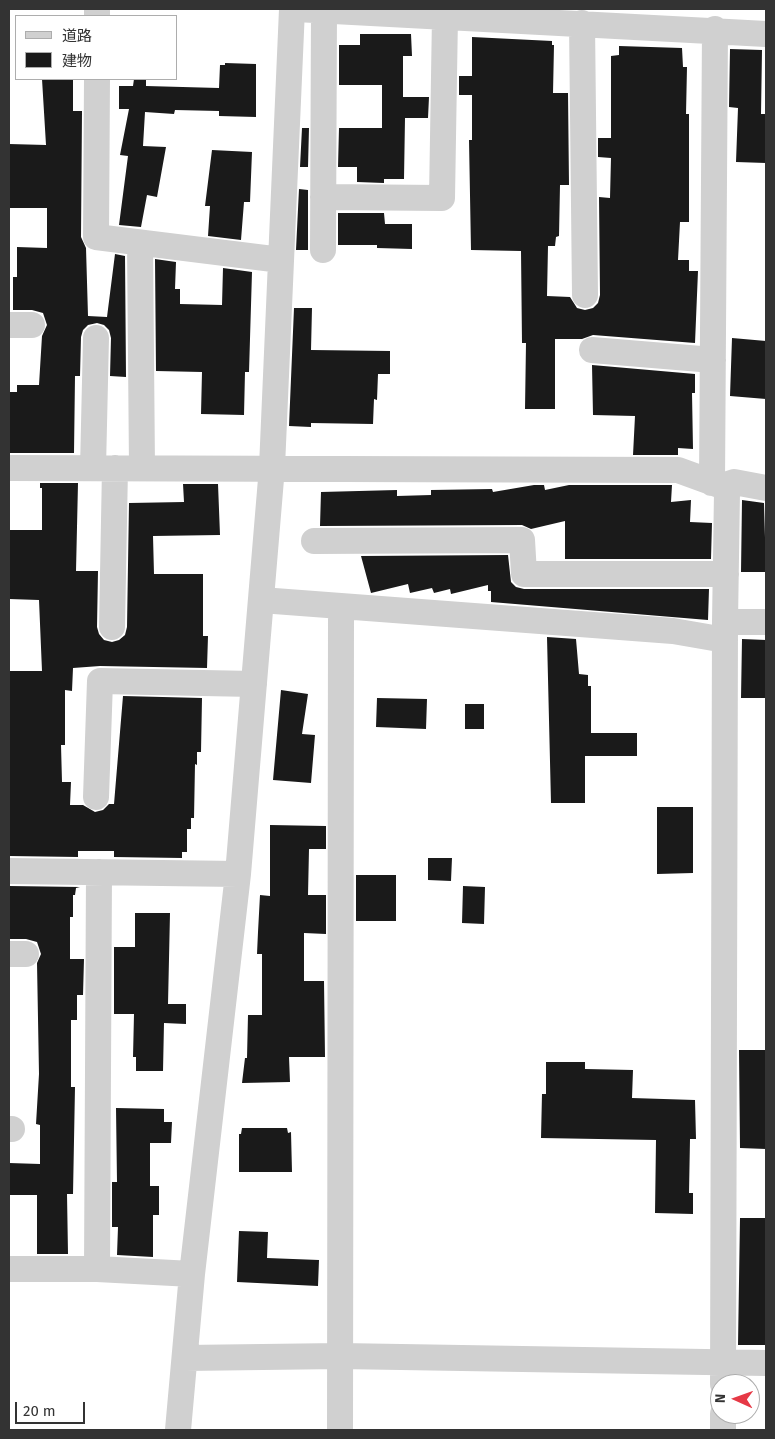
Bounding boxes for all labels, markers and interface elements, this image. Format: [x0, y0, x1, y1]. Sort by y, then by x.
legend [15, 15, 178, 80]
text: 道路 [62, 27, 92, 45]
text: 建物 [62, 52, 92, 70]
north arrow [710, 1374, 760, 1424]
scale bar [18, 1392, 88, 1424]
text: N [712, 1394, 729, 1403]
text: 20 m [23, 1402, 56, 1420]

